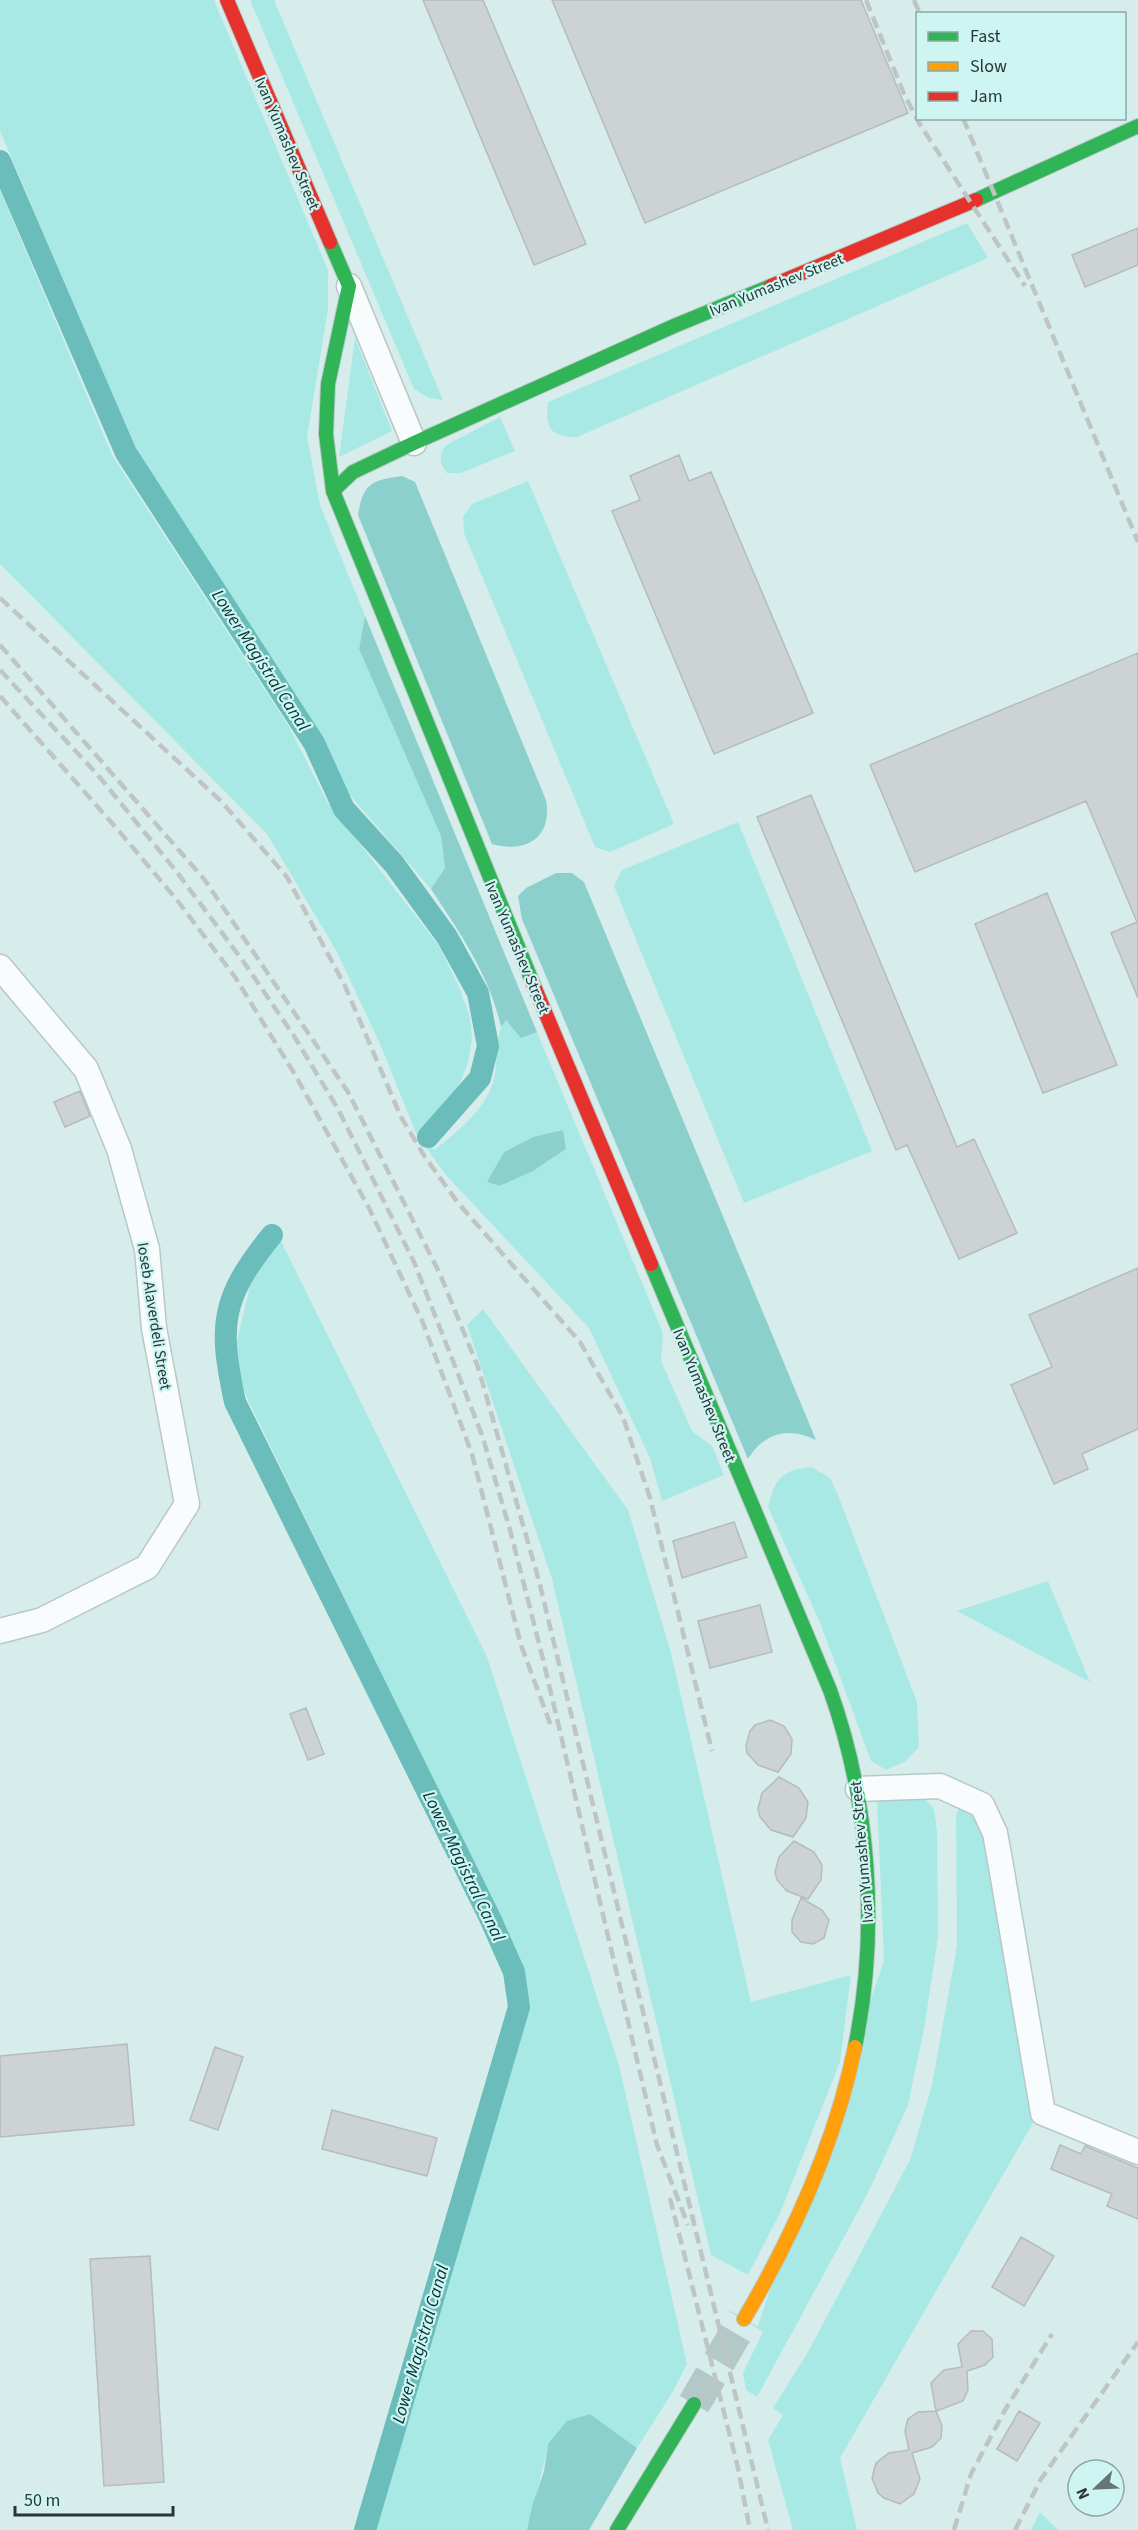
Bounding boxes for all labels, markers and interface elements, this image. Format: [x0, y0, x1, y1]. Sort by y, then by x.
legend [916, 12, 1126, 120]
text: Fast [970, 24, 1001, 49]
text: Slow [970, 54, 1007, 79]
street label: Ivan Yumashev Street [249, 73, 325, 214]
text: Jam [970, 84, 1003, 109]
street label: Ivan Yumashev Street [706, 248, 847, 322]
water label: Lower Magistral Canal [205, 585, 316, 736]
street label: Ivan Yumashev Street [479, 877, 555, 1018]
street label: Ioseb Alaverdeli Street [131, 1241, 177, 1392]
street label: Ivan Yumashev Street [667, 1325, 741, 1466]
street label: Ivan Yumashev Street [845, 1779, 879, 1924]
water label: Lower Magistral Canal [416, 1787, 511, 1946]
water label: Lower Magistral Canal [386, 2261, 455, 2427]
north arrow [1066, 2458, 1126, 2518]
scale bar [15, 2479, 172, 2517]
text: N [1071, 2484, 1095, 2503]
text: 50 m [24, 2488, 60, 2513]

